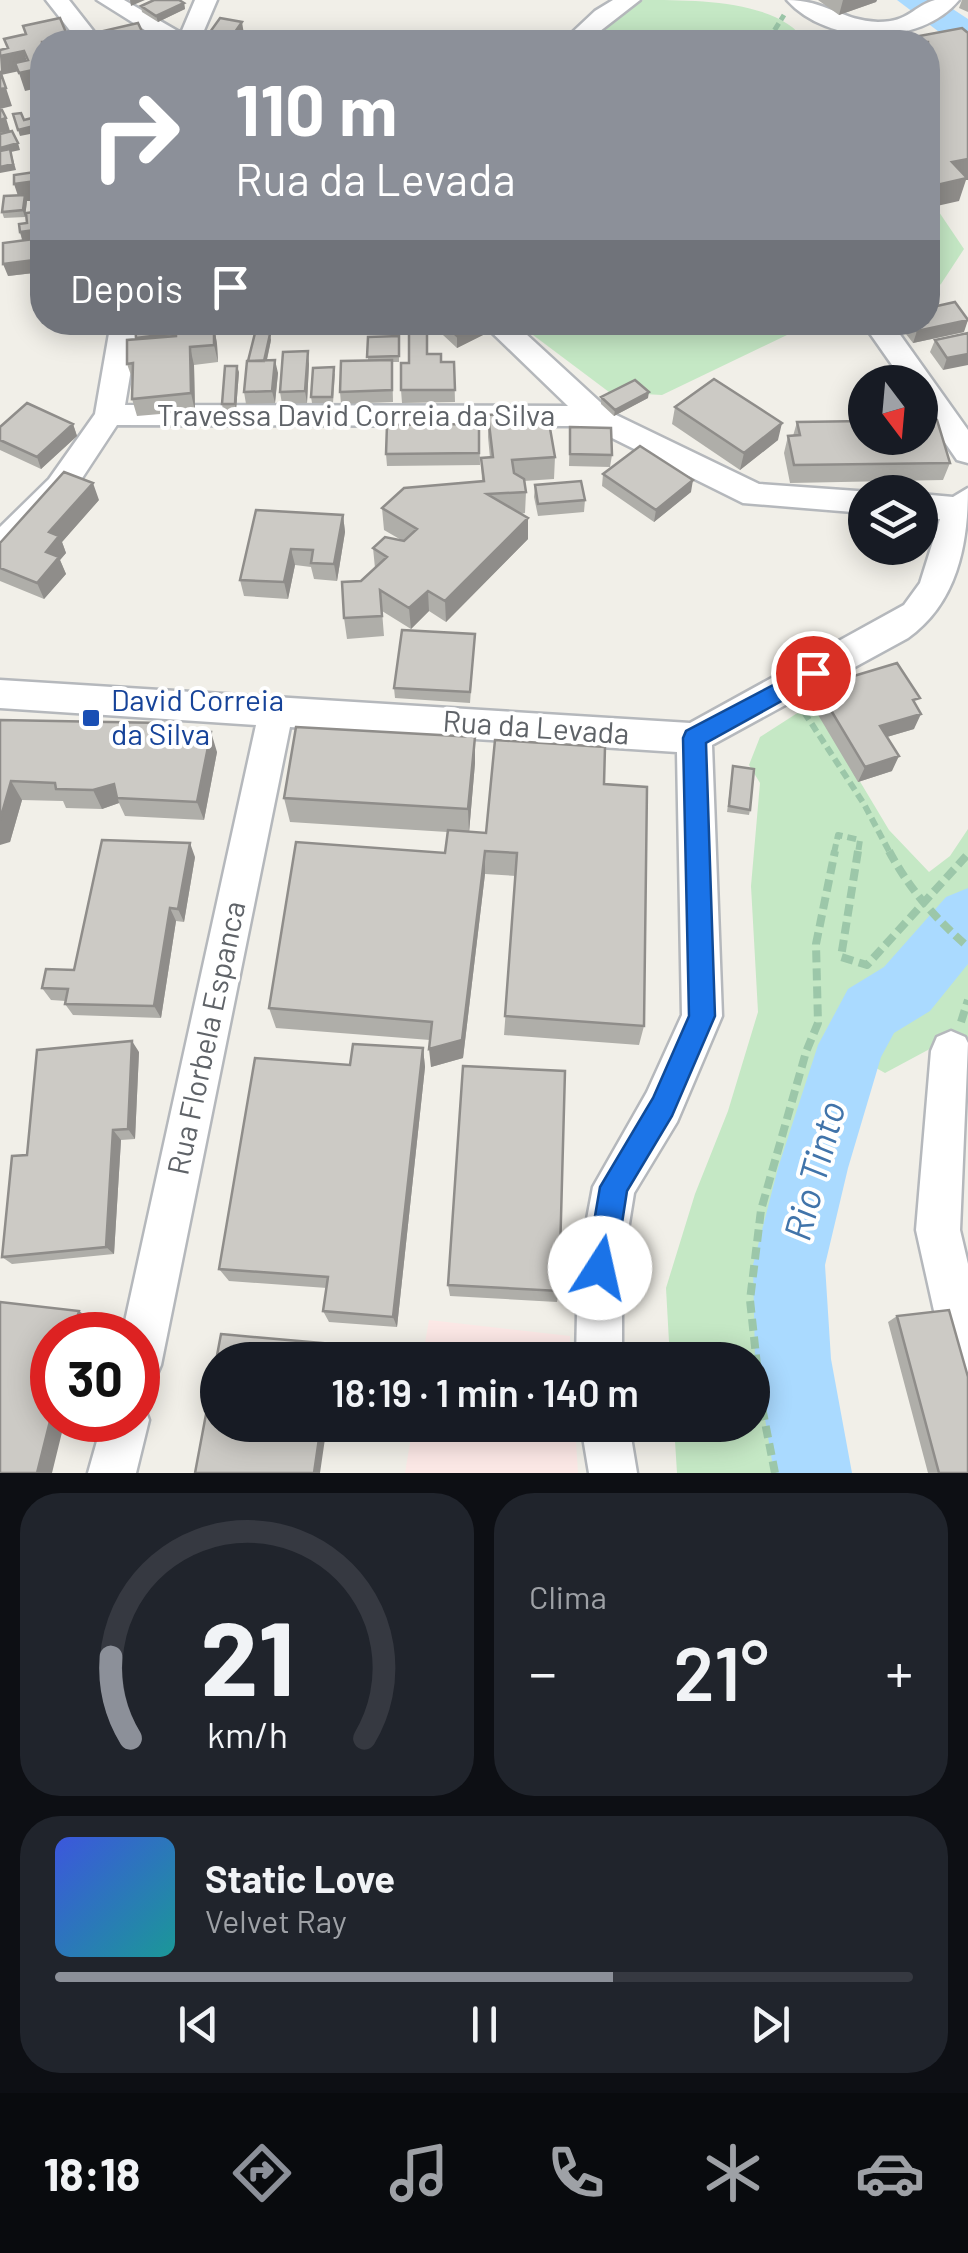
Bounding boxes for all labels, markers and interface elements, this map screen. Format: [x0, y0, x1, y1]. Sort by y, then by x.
text: 110 m [235, 66, 397, 150]
icon: right [70, 70, 200, 200]
text: Rua da Levada [235, 151, 516, 205]
icon: arrive [203, 260, 258, 315]
text: Depois [70, 265, 183, 311]
north arrow [848, 365, 938, 455]
map controls [848, 365, 938, 565]
street label: Travessa David Correia da Silva [157, 396, 555, 432]
button: layers [848, 475, 938, 565]
pin [771, 631, 856, 716]
icon: arrive [786, 646, 841, 701]
place label: David Correia da Silva [111, 681, 284, 751]
street label: Rua da Levada [442, 702, 631, 750]
marker: David Correia da Silva [80, 707, 102, 729]
street label: Rua Florbela Espanca [158, 898, 252, 1178]
water label: Rio Tinto [772, 1096, 854, 1245]
position arrow [548, 1216, 652, 1320]
speed limit sign: 30 [30, 1312, 160, 1442]
text: 18:19 · 1 min · 140 m [331, 1369, 639, 1415]
text: Clima [529, 1577, 607, 1615]
text: 21 [200, 1592, 294, 1717]
text: 21° [673, 1626, 769, 1716]
text: − [529, 1638, 557, 1704]
text: + [885, 1638, 913, 1704]
text: km/h [207, 1712, 287, 1755]
text: Static Love [205, 1855, 395, 1901]
text: Velvet Ray [205, 1901, 347, 1939]
icon: previous [171, 1997, 226, 2052]
icon: pause [457, 1997, 512, 2052]
icon: next [743, 1997, 798, 2052]
icon: directions [227, 2138, 297, 2208]
icon: music [384, 2138, 454, 2208]
icon: phone [541, 2138, 611, 2208]
icon: climate [698, 2138, 768, 2208]
icon: car [855, 2138, 925, 2208]
text: 18:18 [43, 2146, 140, 2200]

